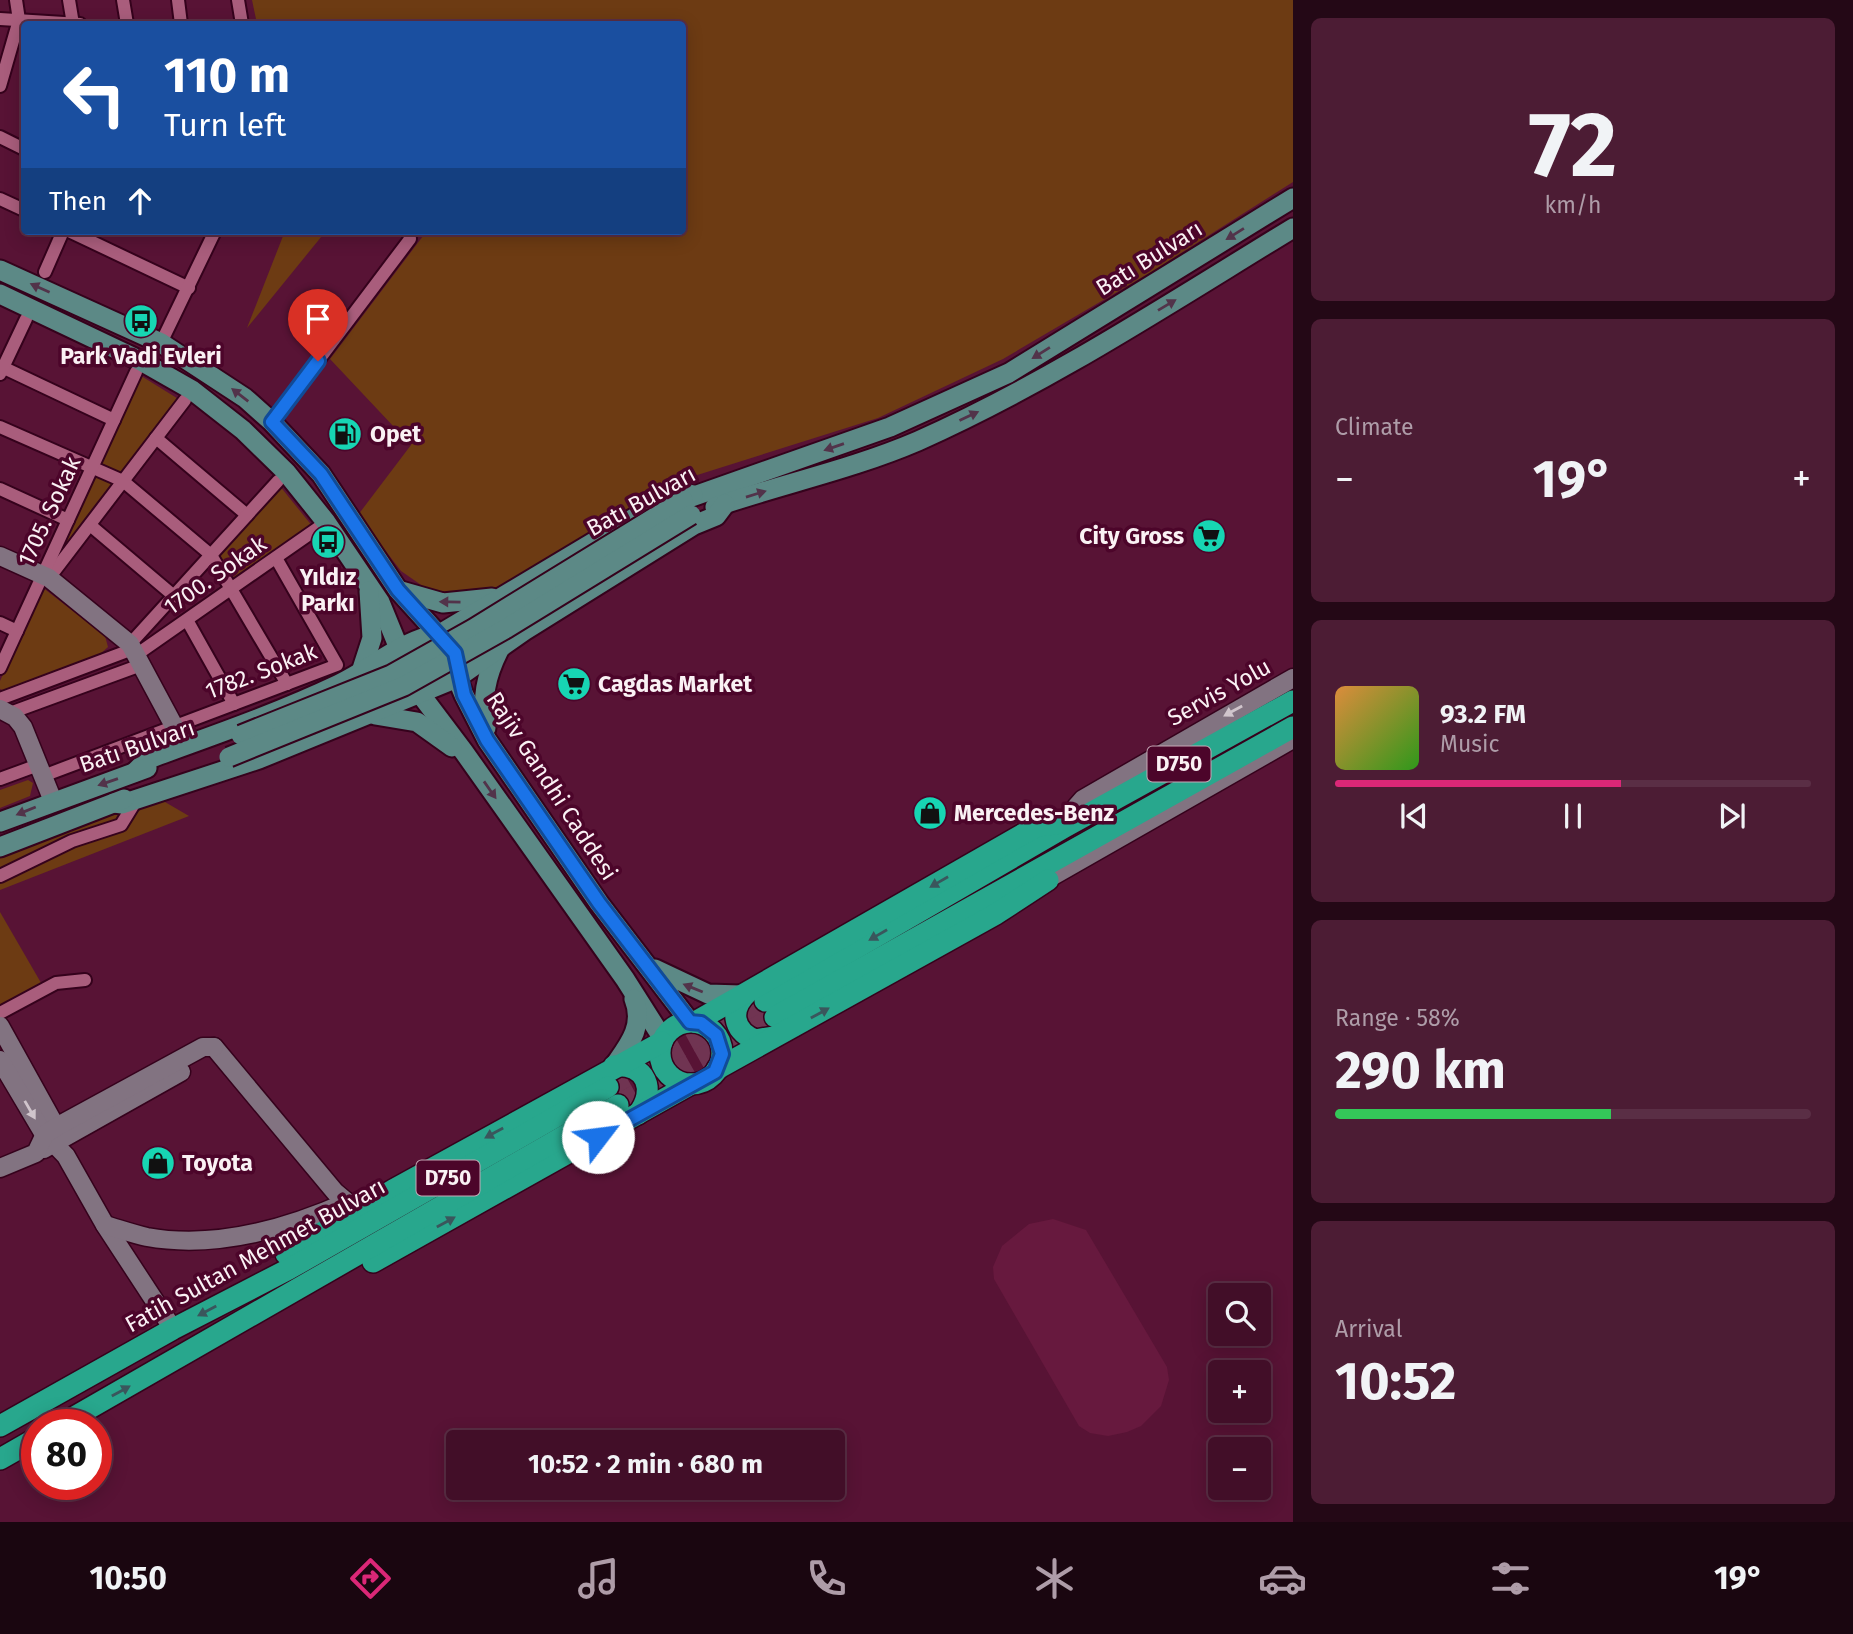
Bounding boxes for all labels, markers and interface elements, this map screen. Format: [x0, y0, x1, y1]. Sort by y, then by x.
text: 110 m [164, 46, 290, 105]
icon: left [49, 49, 140, 140]
text: 72 [1529, 91, 1617, 200]
text: Turn left [164, 106, 286, 144]
icon: ahead [121, 182, 159, 220]
text: Then [49, 186, 107, 217]
text: km/h [1545, 191, 1601, 219]
street label: Batı Bulvarı [1091, 214, 1207, 302]
one-way arrow [1225, 227, 1244, 240]
one-way arrow [30, 282, 50, 294]
pin [288, 289, 348, 361]
one-way arrow [1158, 298, 1177, 311]
icon: arrive [299, 300, 337, 338]
bus stop icon: Park Vadi Evleri [122, 302, 160, 340]
place label: Park Vadi Evleri [60, 342, 222, 370]
one-way arrow [1032, 347, 1051, 360]
one-way arrow [231, 387, 249, 402]
one-way arrow [959, 411, 979, 422]
text: Climate [1335, 413, 1414, 441]
fuel station icon: Opet [326, 415, 364, 453]
place label: Opet [370, 420, 422, 448]
one-way arrow [824, 442, 845, 453]
text: 19° [1533, 448, 1613, 511]
street label: 1705. Sokak [11, 452, 87, 570]
text: − [1335, 456, 1354, 502]
text: + [1792, 456, 1811, 502]
street label: Batı Bulvarı [582, 460, 700, 542]
one-way arrow [745, 488, 766, 498]
supermarket icon: City Gross [1190, 517, 1228, 555]
place label: City Gross [1079, 522, 1184, 550]
bus stop icon: Yıldız Parkı [309, 523, 347, 561]
street label: 1700. Sokak [158, 529, 272, 621]
place label: Yıldız Parkı [299, 563, 357, 617]
one-way arrow [439, 596, 461, 608]
street label: 1782. Sokak [201, 637, 321, 705]
street label: Servis Yolu [1163, 652, 1275, 732]
supermarket icon: Cagdas Market [555, 665, 593, 703]
place label: Cagdas Market [598, 670, 753, 698]
street label: Rajiv Gandhi Caddesi [481, 687, 623, 885]
text: 93.2 FM [1440, 699, 1526, 730]
one-way arrow [1224, 705, 1243, 717]
street label: Batı Bulvarı [76, 713, 198, 779]
text: Music [1440, 730, 1500, 758]
road number: D750 [1148, 746, 1210, 782]
one-way arrow [97, 777, 118, 788]
one-way arrow [483, 781, 497, 799]
shop icon: Mercedes-Benz [911, 794, 949, 832]
icon: previous [1395, 797, 1433, 835]
icon: pause [1554, 797, 1592, 835]
icon: next [1713, 797, 1751, 835]
place label: Mercedes-Benz [954, 799, 1114, 827]
one-way arrow [16, 806, 37, 817]
one-way arrow [929, 876, 949, 888]
one-way arrow [869, 929, 888, 941]
one-way arrow [682, 982, 703, 993]
text: Range · 58% [1335, 1004, 1460, 1032]
one-way arrow [810, 1007, 830, 1019]
text: 290 km [1335, 1039, 1506, 1102]
position arrow [561, 1100, 635, 1174]
one-way arrow [24, 1101, 36, 1120]
one-way arrow [485, 1127, 504, 1139]
shop icon: Toyota [139, 1144, 177, 1182]
place label: Toyota [182, 1149, 253, 1177]
road number: D750 [416, 1160, 480, 1196]
street label: Fatih Sultan Mehmet Bulvarı [120, 1172, 390, 1338]
one-way arrow [437, 1216, 456, 1228]
map controls [1208, 1283, 1271, 1500]
button: search [1208, 1283, 1271, 1346]
one-way arrow [197, 1305, 217, 1317]
text: Arrival [1335, 1315, 1402, 1343]
text: 10:52 [1335, 1350, 1456, 1413]
button: + [1208, 1360, 1271, 1423]
one-way arrow [111, 1385, 131, 1397]
speed limit sign: 80 [21, 1409, 112, 1500]
button: − [1208, 1437, 1271, 1500]
text: 10:52 · 2 min · 680 m [528, 1449, 763, 1480]
icon: directions [346, 1554, 395, 1603]
icon: music [574, 1554, 623, 1603]
icon: phone [802, 1554, 851, 1603]
icon: climate [1030, 1554, 1079, 1603]
icon: car [1258, 1554, 1307, 1603]
icon: filters [1486, 1554, 1535, 1603]
text: 10:50 [90, 1559, 167, 1597]
text: 19° [1714, 1559, 1763, 1597]

